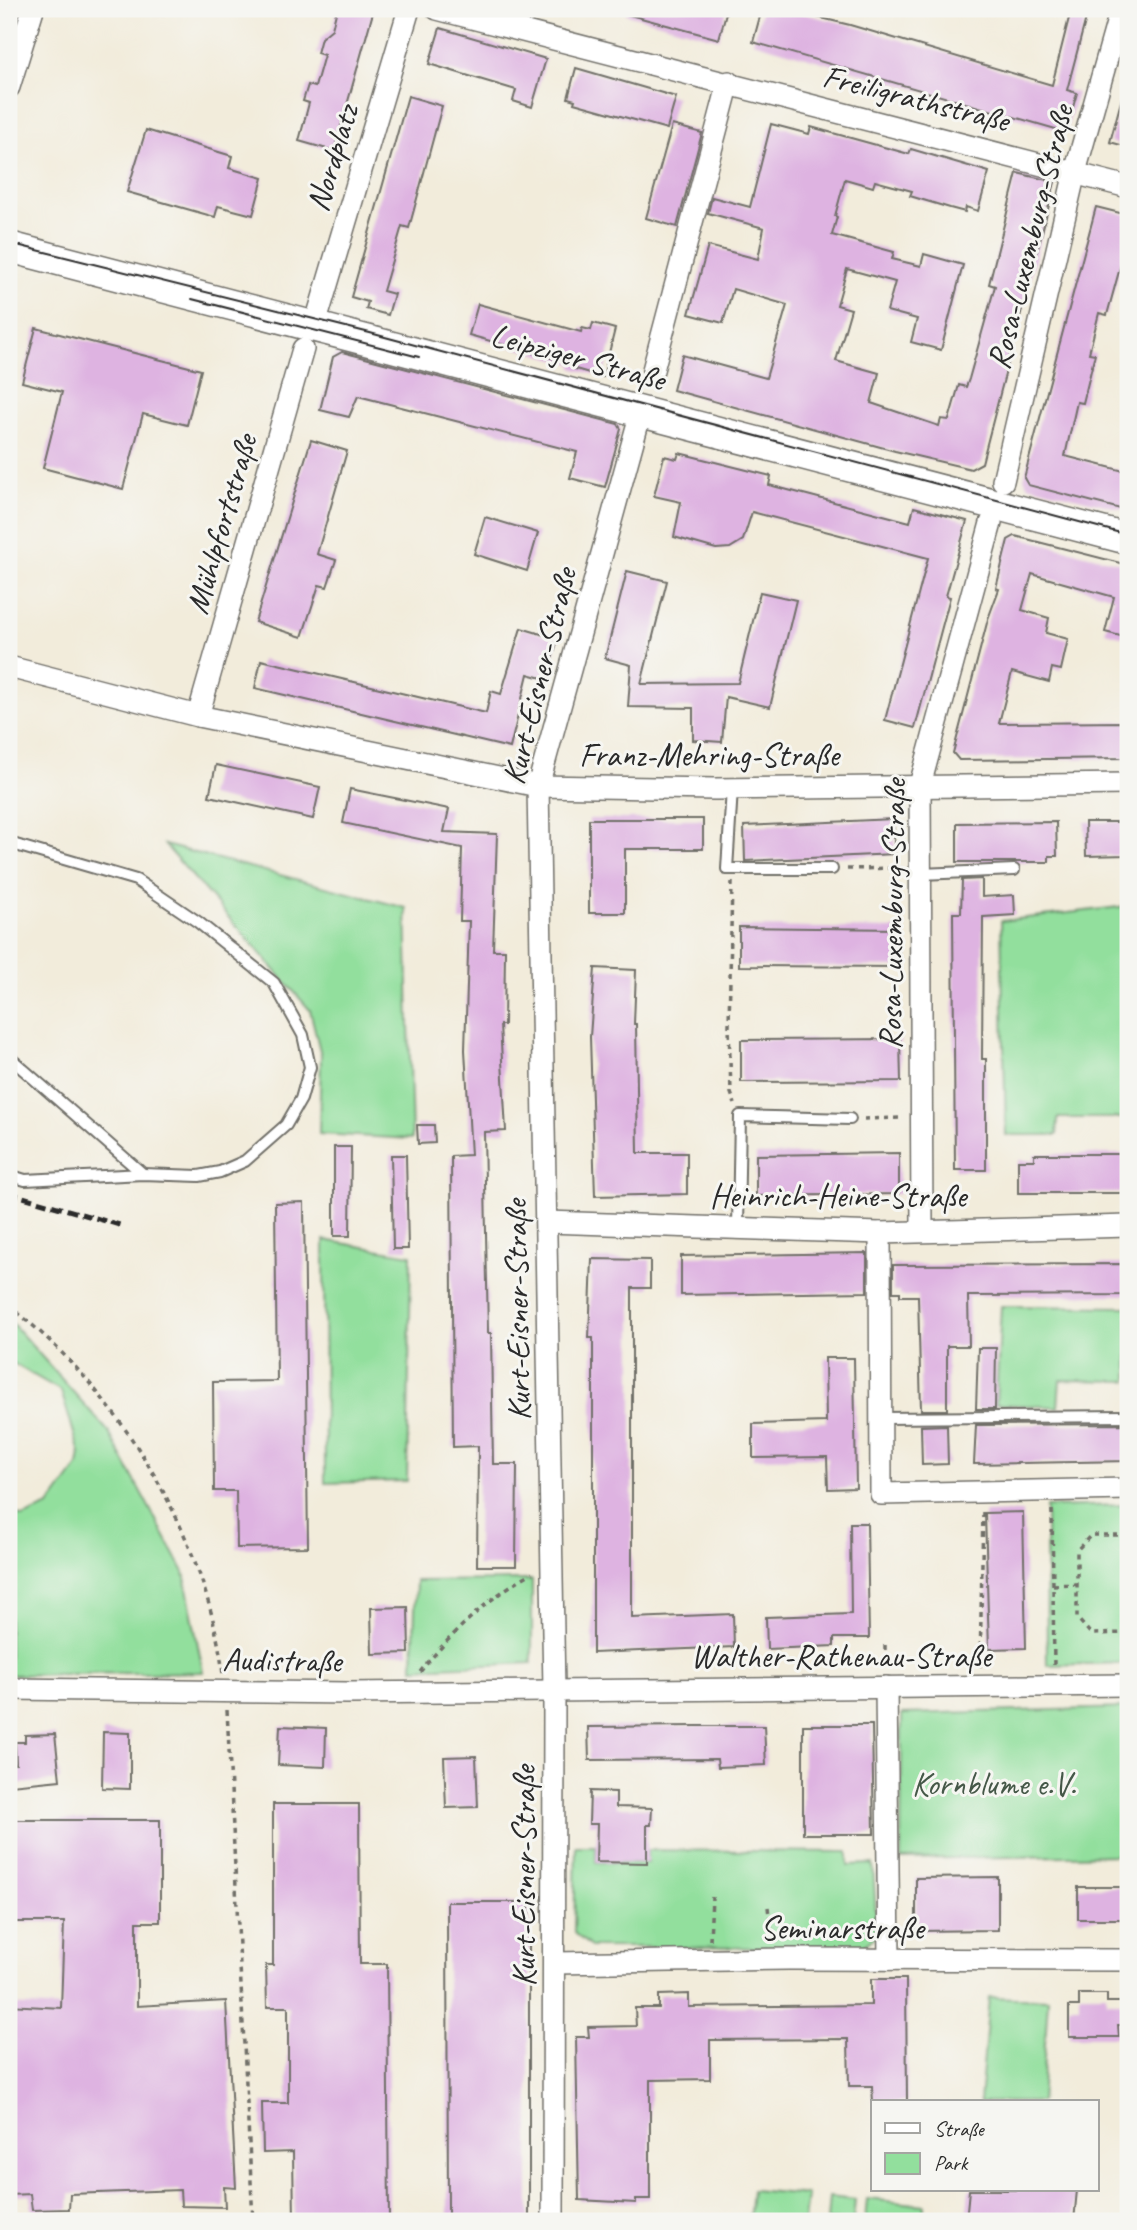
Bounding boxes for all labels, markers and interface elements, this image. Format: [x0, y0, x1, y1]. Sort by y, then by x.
street label: Freiligrathstraße [819, 55, 1015, 142]
street label: Nordplatz [296, 97, 369, 216]
street label: Rosa-Luxemburg-Straße [977, 98, 1084, 373]
street label: Leipziger Straße [486, 314, 672, 401]
street label: Mühlpfortstraße [175, 427, 267, 618]
street label: Kurt-Eisner-Straße [492, 561, 587, 788]
street label: Franz-Mehring-Straße [579, 734, 841, 776]
street label: Rosa-Luxemburg-Straße [869, 776, 915, 1050]
street label: Heinrich-Heine-Straße [710, 1175, 968, 1217]
street label: Kurt-Eisner-Straße [494, 1197, 540, 1421]
street label: Walther-Rathenau-Straße [691, 1635, 994, 1677]
street label: Audistraße [222, 1638, 344, 1682]
street label: Kurt-Eisner-Straße [503, 1763, 545, 1987]
park label: Kornblume e.V. [912, 1763, 1077, 1805]
street label: Seminarstraße [760, 1907, 926, 1949]
legend [871, 2100, 1098, 2192]
text: Straße [934, 2116, 986, 2142]
text: Park [934, 2150, 969, 2176]

